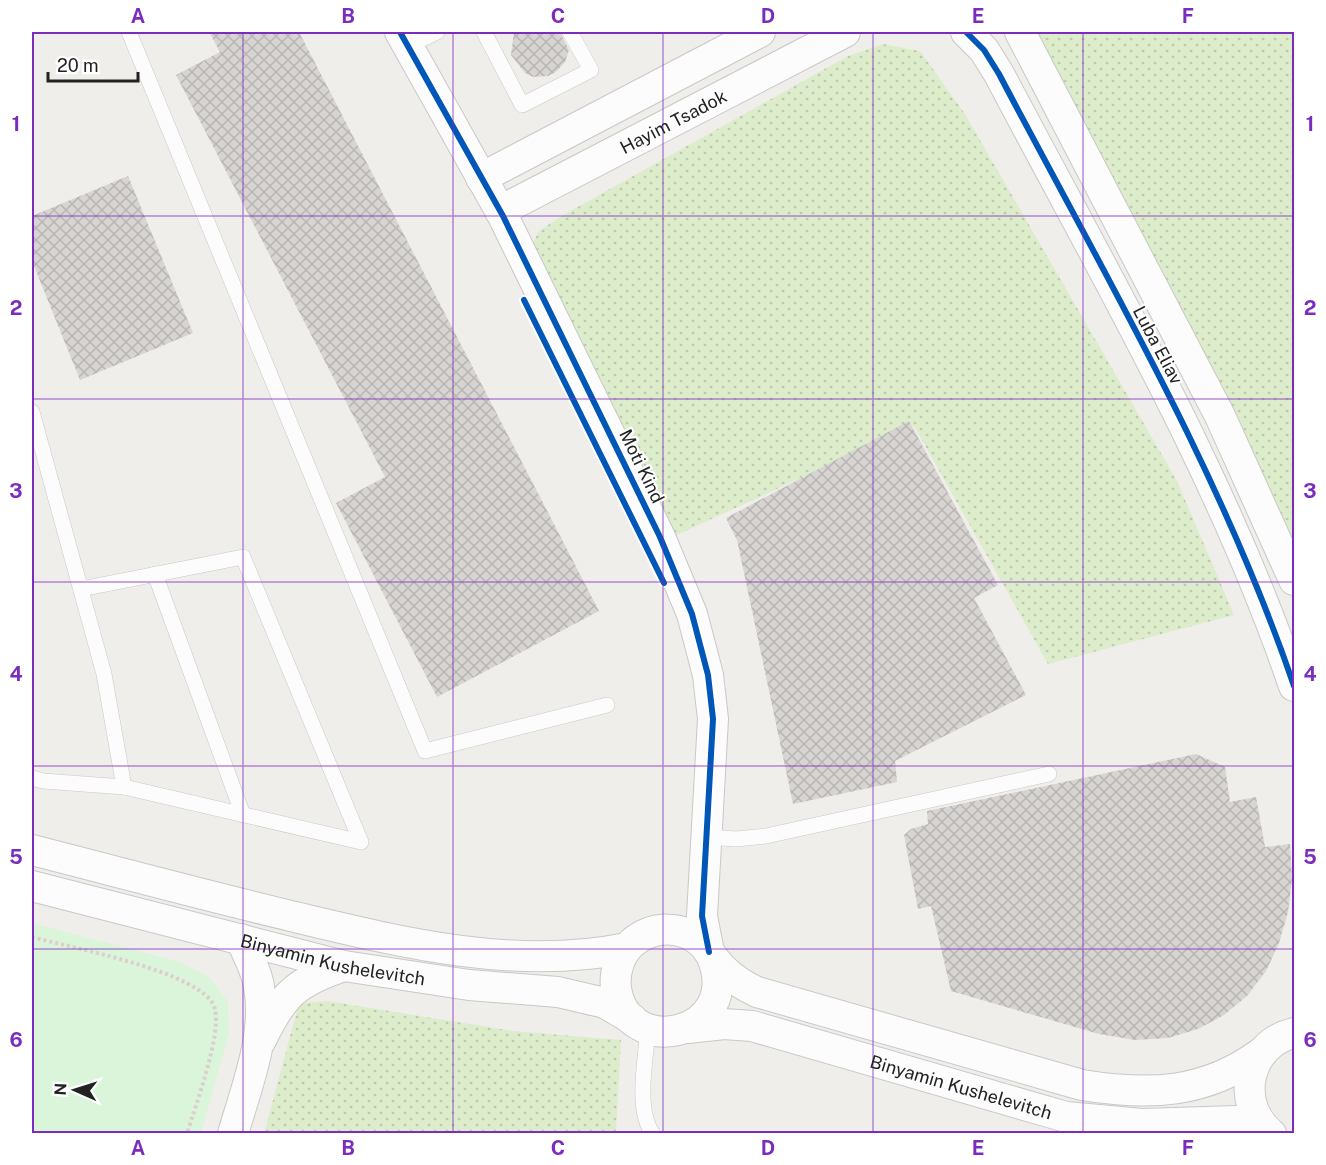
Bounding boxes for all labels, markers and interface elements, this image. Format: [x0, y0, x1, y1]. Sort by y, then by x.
text: A [131, 4, 145, 28]
text: B [341, 4, 355, 28]
text: C [551, 4, 565, 28]
text: D [761, 4, 775, 28]
text: E [972, 4, 984, 28]
text: F [1182, 4, 1194, 28]
scale bar [48, 45, 138, 83]
text: 20 m [57, 55, 99, 76]
street label: Hayim Tsadok [616, 85, 730, 158]
text: 1 [12, 112, 20, 136]
text: 1 [1306, 112, 1314, 136]
text: 2 [10, 296, 22, 320]
text: 2 [1304, 296, 1316, 320]
street label: Luba Eliav [1129, 302, 1187, 388]
street label: Moti Kind [615, 426, 669, 506]
text: 3 [9, 479, 23, 503]
text: 3 [1303, 479, 1317, 503]
text: 4 [9, 662, 23, 686]
text: 4 [1303, 662, 1317, 686]
text: 5 [9, 845, 23, 869]
text: 5 [1303, 845, 1317, 869]
street label: Binyamin Kushelevitch [238, 929, 427, 989]
text: 6 [9, 1028, 23, 1052]
text: 6 [1303, 1028, 1317, 1052]
street label: Binyamin Kushelevitch [868, 1050, 1054, 1123]
north arrow [45, 1060, 105, 1120]
text: N [51, 1082, 70, 1096]
text: A [131, 1136, 145, 1160]
text: B [341, 1136, 355, 1160]
text: C [551, 1136, 565, 1160]
text: D [761, 1136, 775, 1160]
text: E [972, 1136, 984, 1160]
text: F [1182, 1136, 1194, 1160]

